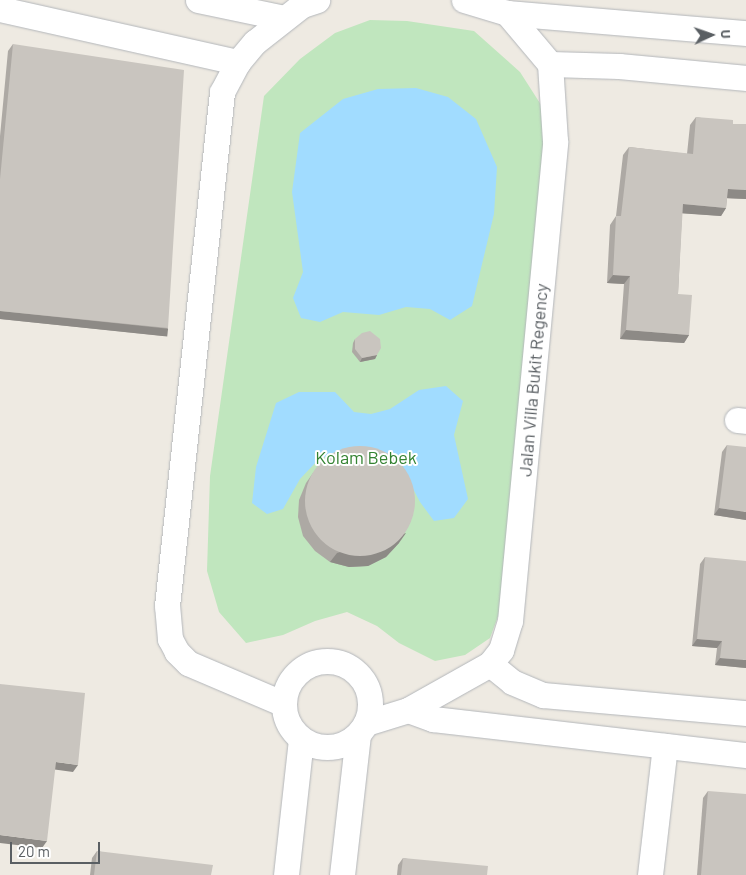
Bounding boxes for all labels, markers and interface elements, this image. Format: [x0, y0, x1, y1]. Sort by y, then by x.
north arrow [686, 10, 736, 60]
text: U [718, 29, 735, 39]
street label: Jalan Villa Bukit Regency [514, 282, 552, 478]
park label: Kolam Bebek [315, 446, 417, 468]
scale bar [12, 832, 102, 864]
text: 20 m [18, 842, 50, 860]

